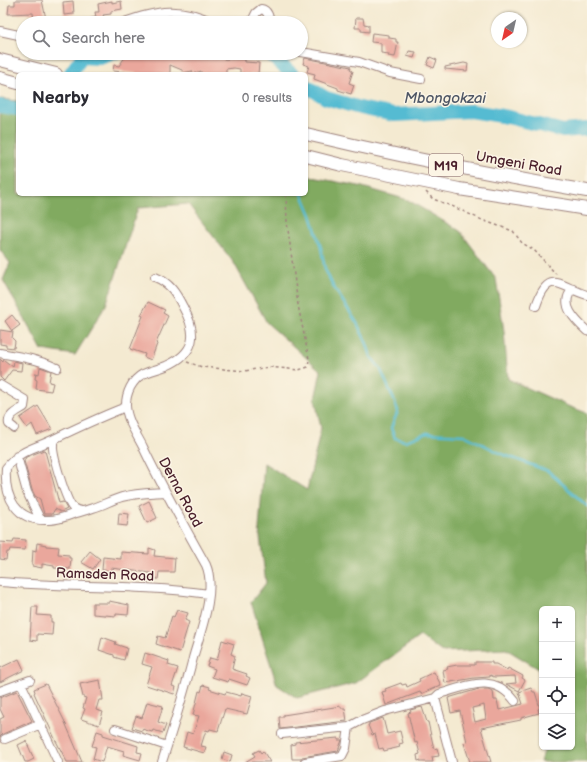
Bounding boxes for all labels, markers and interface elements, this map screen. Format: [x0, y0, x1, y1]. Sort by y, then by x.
north arrow [491, 12, 527, 48]
search box [16, 16, 308, 60]
icon: search [30, 27, 52, 49]
text: Search here [62, 29, 145, 48]
text: Nearby [32, 88, 89, 108]
water label: Mbongokzai [404, 89, 487, 108]
text: 0 results [242, 90, 292, 106]
street label: Umgeni Road [475, 148, 563, 179]
road number: M19 [429, 154, 463, 176]
street label: Derna Road [155, 454, 206, 530]
street label: Ramsden Road [56, 564, 154, 585]
map controls [539, 606, 575, 750]
button: + [539, 606, 575, 642]
button: − [539, 642, 575, 678]
button: locate [539, 678, 575, 714]
button: layers [539, 714, 575, 750]

